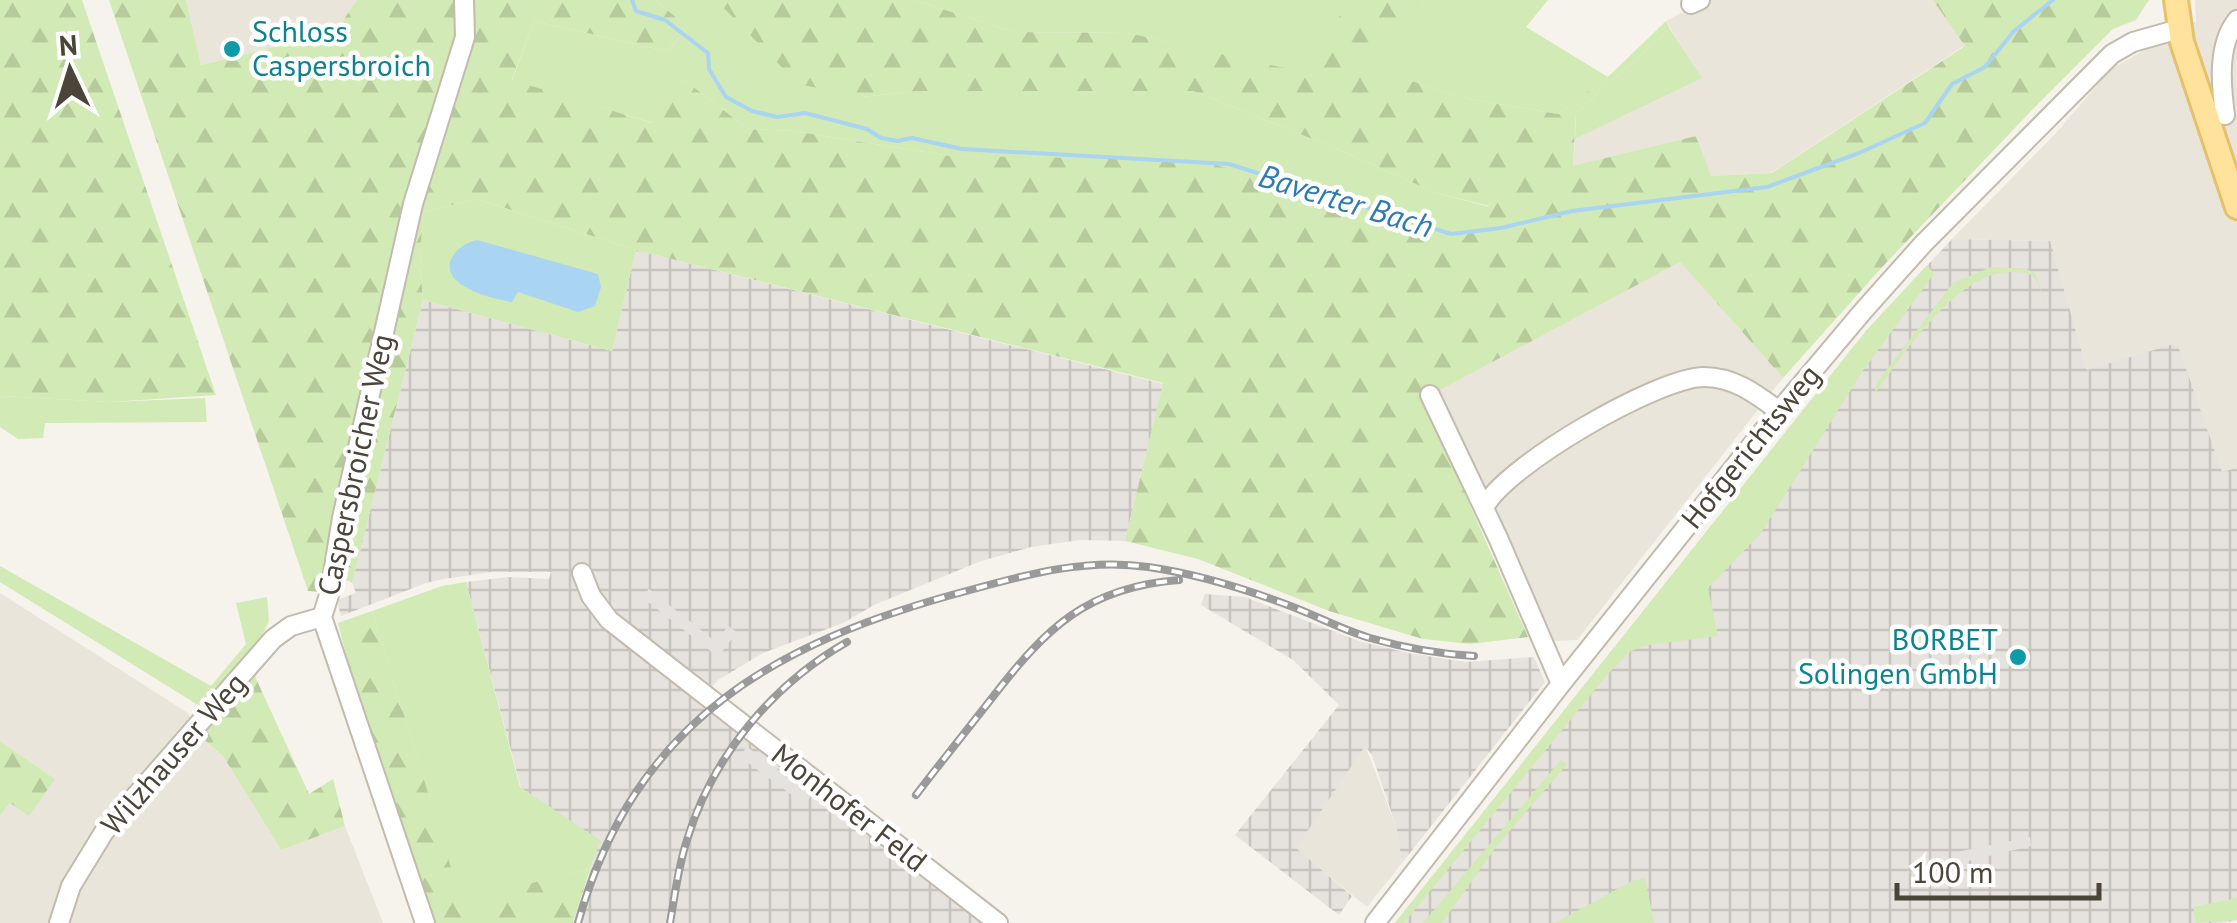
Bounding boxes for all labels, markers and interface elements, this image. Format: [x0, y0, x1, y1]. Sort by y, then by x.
place label: Schloss Caspersbroich [252, 11, 431, 84]
north arrow [20, 20, 120, 120]
text: N [58, 25, 79, 64]
marker: Schloss Caspersbroich [221, 38, 243, 60]
water label: Baverter Bach [1254, 154, 1438, 246]
street label: Caspersbroicher Weg [308, 330, 401, 599]
street label: Hofgerichtsweg [1672, 356, 1828, 536]
place label: BORBET Solingen GmbH [1798, 619, 1998, 692]
marker: BORBET Solingen GmbH [2007, 646, 2029, 668]
street label: Wilzhauser Weg [92, 664, 254, 842]
street label: Monhofer Feld [764, 734, 935, 880]
scale bar [1897, 838, 2100, 900]
text: 100 m [1912, 852, 1993, 891]

